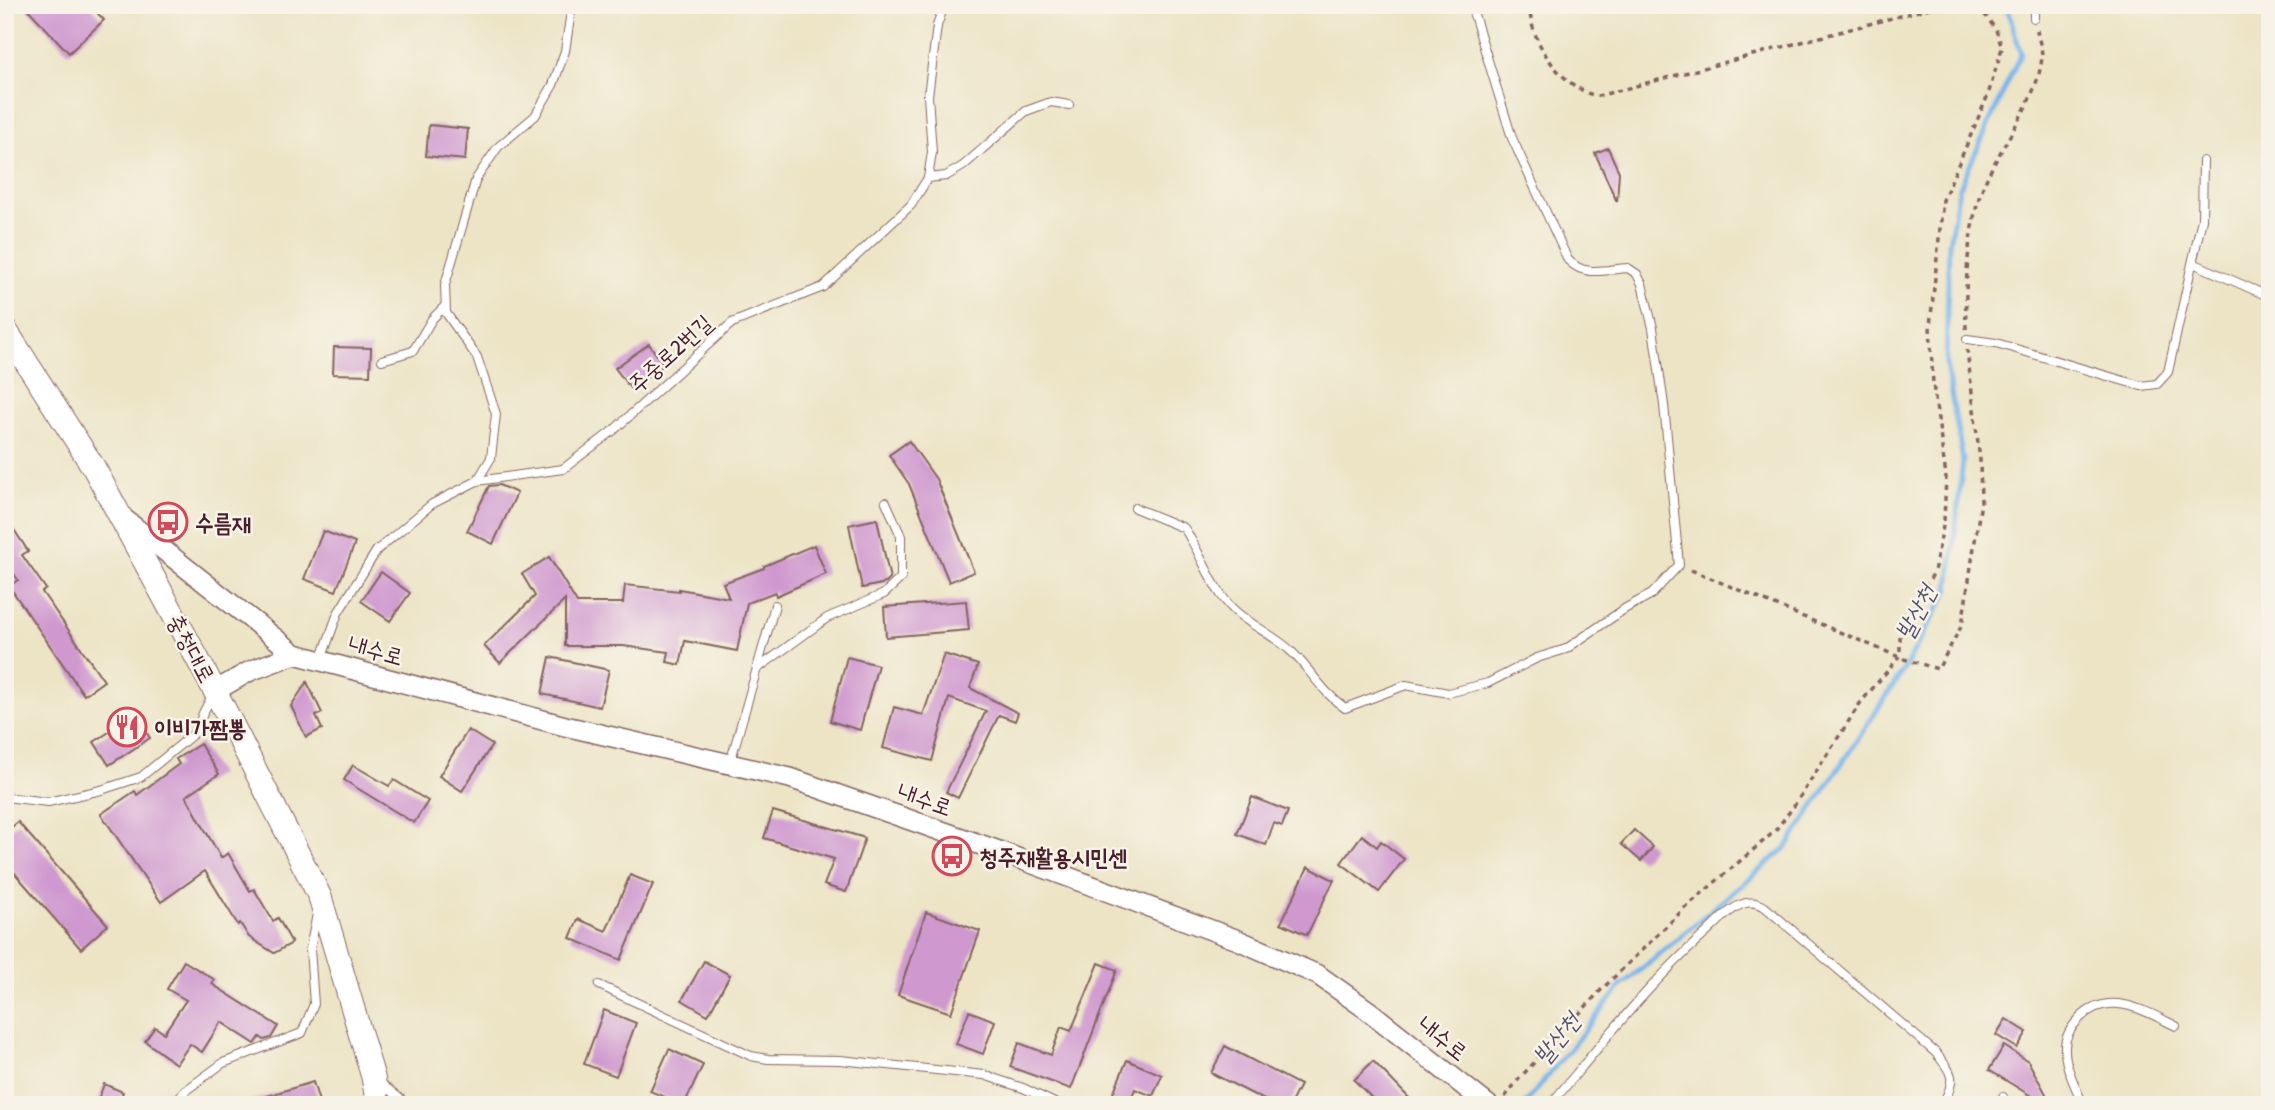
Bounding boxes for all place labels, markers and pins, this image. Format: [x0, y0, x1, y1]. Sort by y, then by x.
bus stop icon: 수름재 [147, 501, 189, 543]
place label: 수름재 [195, 507, 251, 538]
restaurant icon: 이비가짬뽕 [106, 706, 148, 748]
place label: 이비가짬뽕 [154, 712, 247, 743]
bus stop icon: 청주재활용시민센 [931, 835, 973, 877]
place label: 청주재활용시민센 [979, 841, 1128, 872]

